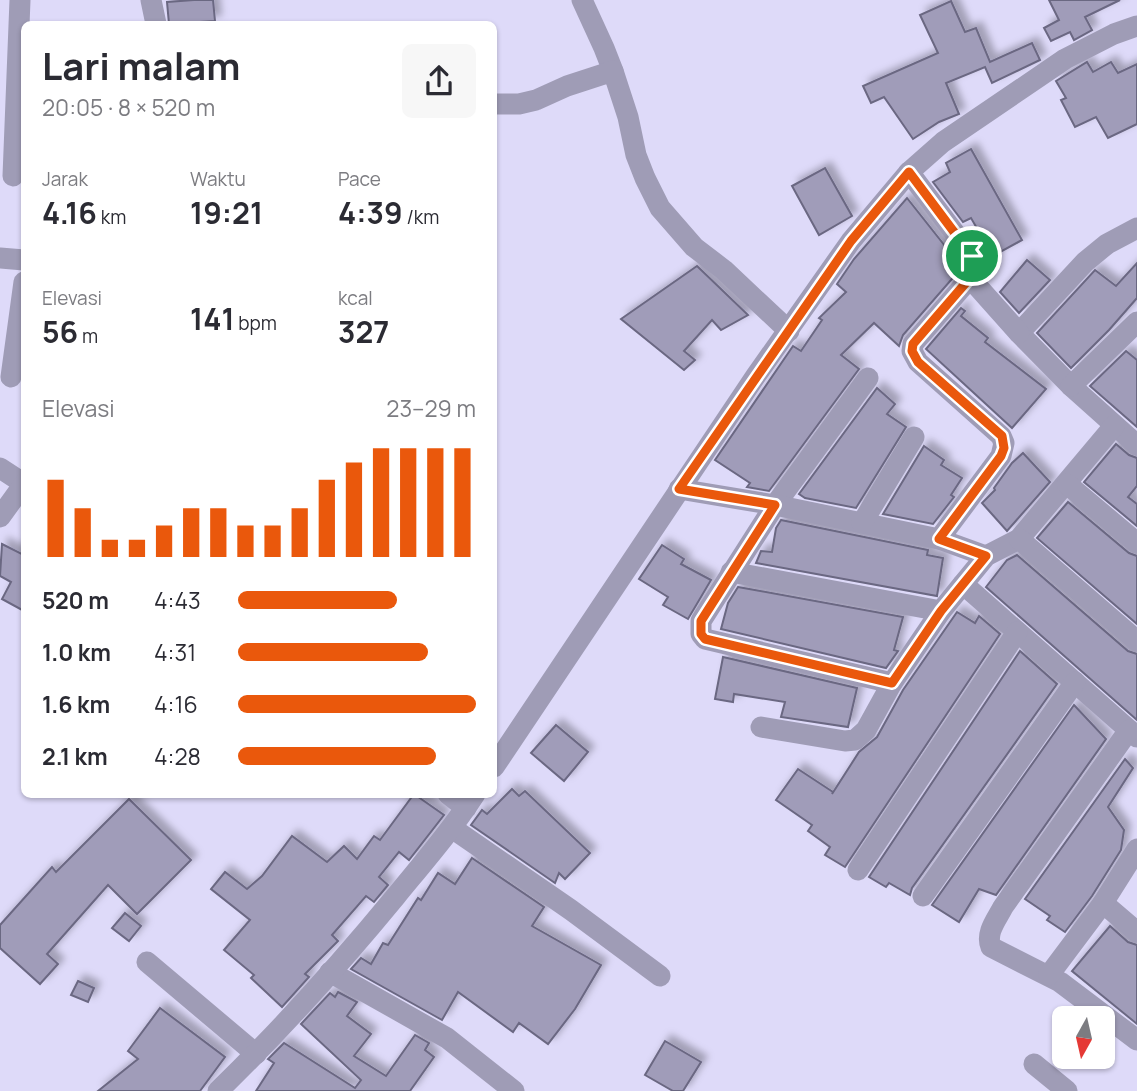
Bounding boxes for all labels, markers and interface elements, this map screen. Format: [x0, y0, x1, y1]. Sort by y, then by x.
text: Lari malam [42, 39, 240, 91]
button: share [402, 44, 476, 118]
text: 20:05 · 8 × 520 m [42, 91, 215, 123]
text: Jarak [42, 166, 88, 192]
text: Waktu [190, 166, 246, 192]
text: Pace [338, 166, 381, 192]
text: 4.16 [42, 192, 97, 233]
text: 19:21 [190, 192, 263, 233]
text: 4:39 [338, 192, 403, 233]
text: km [97, 204, 126, 230]
text: /km [403, 204, 439, 230]
pin [942, 226, 1002, 286]
icon: arrive [953, 237, 991, 275]
text: Elevasi [42, 285, 102, 311]
text: kcal [338, 285, 373, 311]
text: 141 [190, 298, 235, 339]
text: bpm [235, 310, 277, 336]
text: 56 [42, 311, 78, 352]
text: 327 [338, 311, 389, 352]
text: m [78, 323, 98, 349]
text: Elevasi [42, 392, 115, 424]
text: 23–29 m [386, 392, 476, 424]
text: 520 m [42, 584, 109, 616]
text: 4:43 [154, 584, 201, 616]
text: 1.0 km [42, 636, 111, 668]
text: 4:31 [154, 636, 196, 668]
text: 1.6 km [42, 688, 110, 720]
text: 4:16 [154, 688, 198, 720]
text: 2.1 km [42, 740, 108, 772]
text: 4:28 [154, 740, 201, 772]
north arrow [1052, 1006, 1115, 1069]
map controls [1052, 1006, 1115, 1069]

